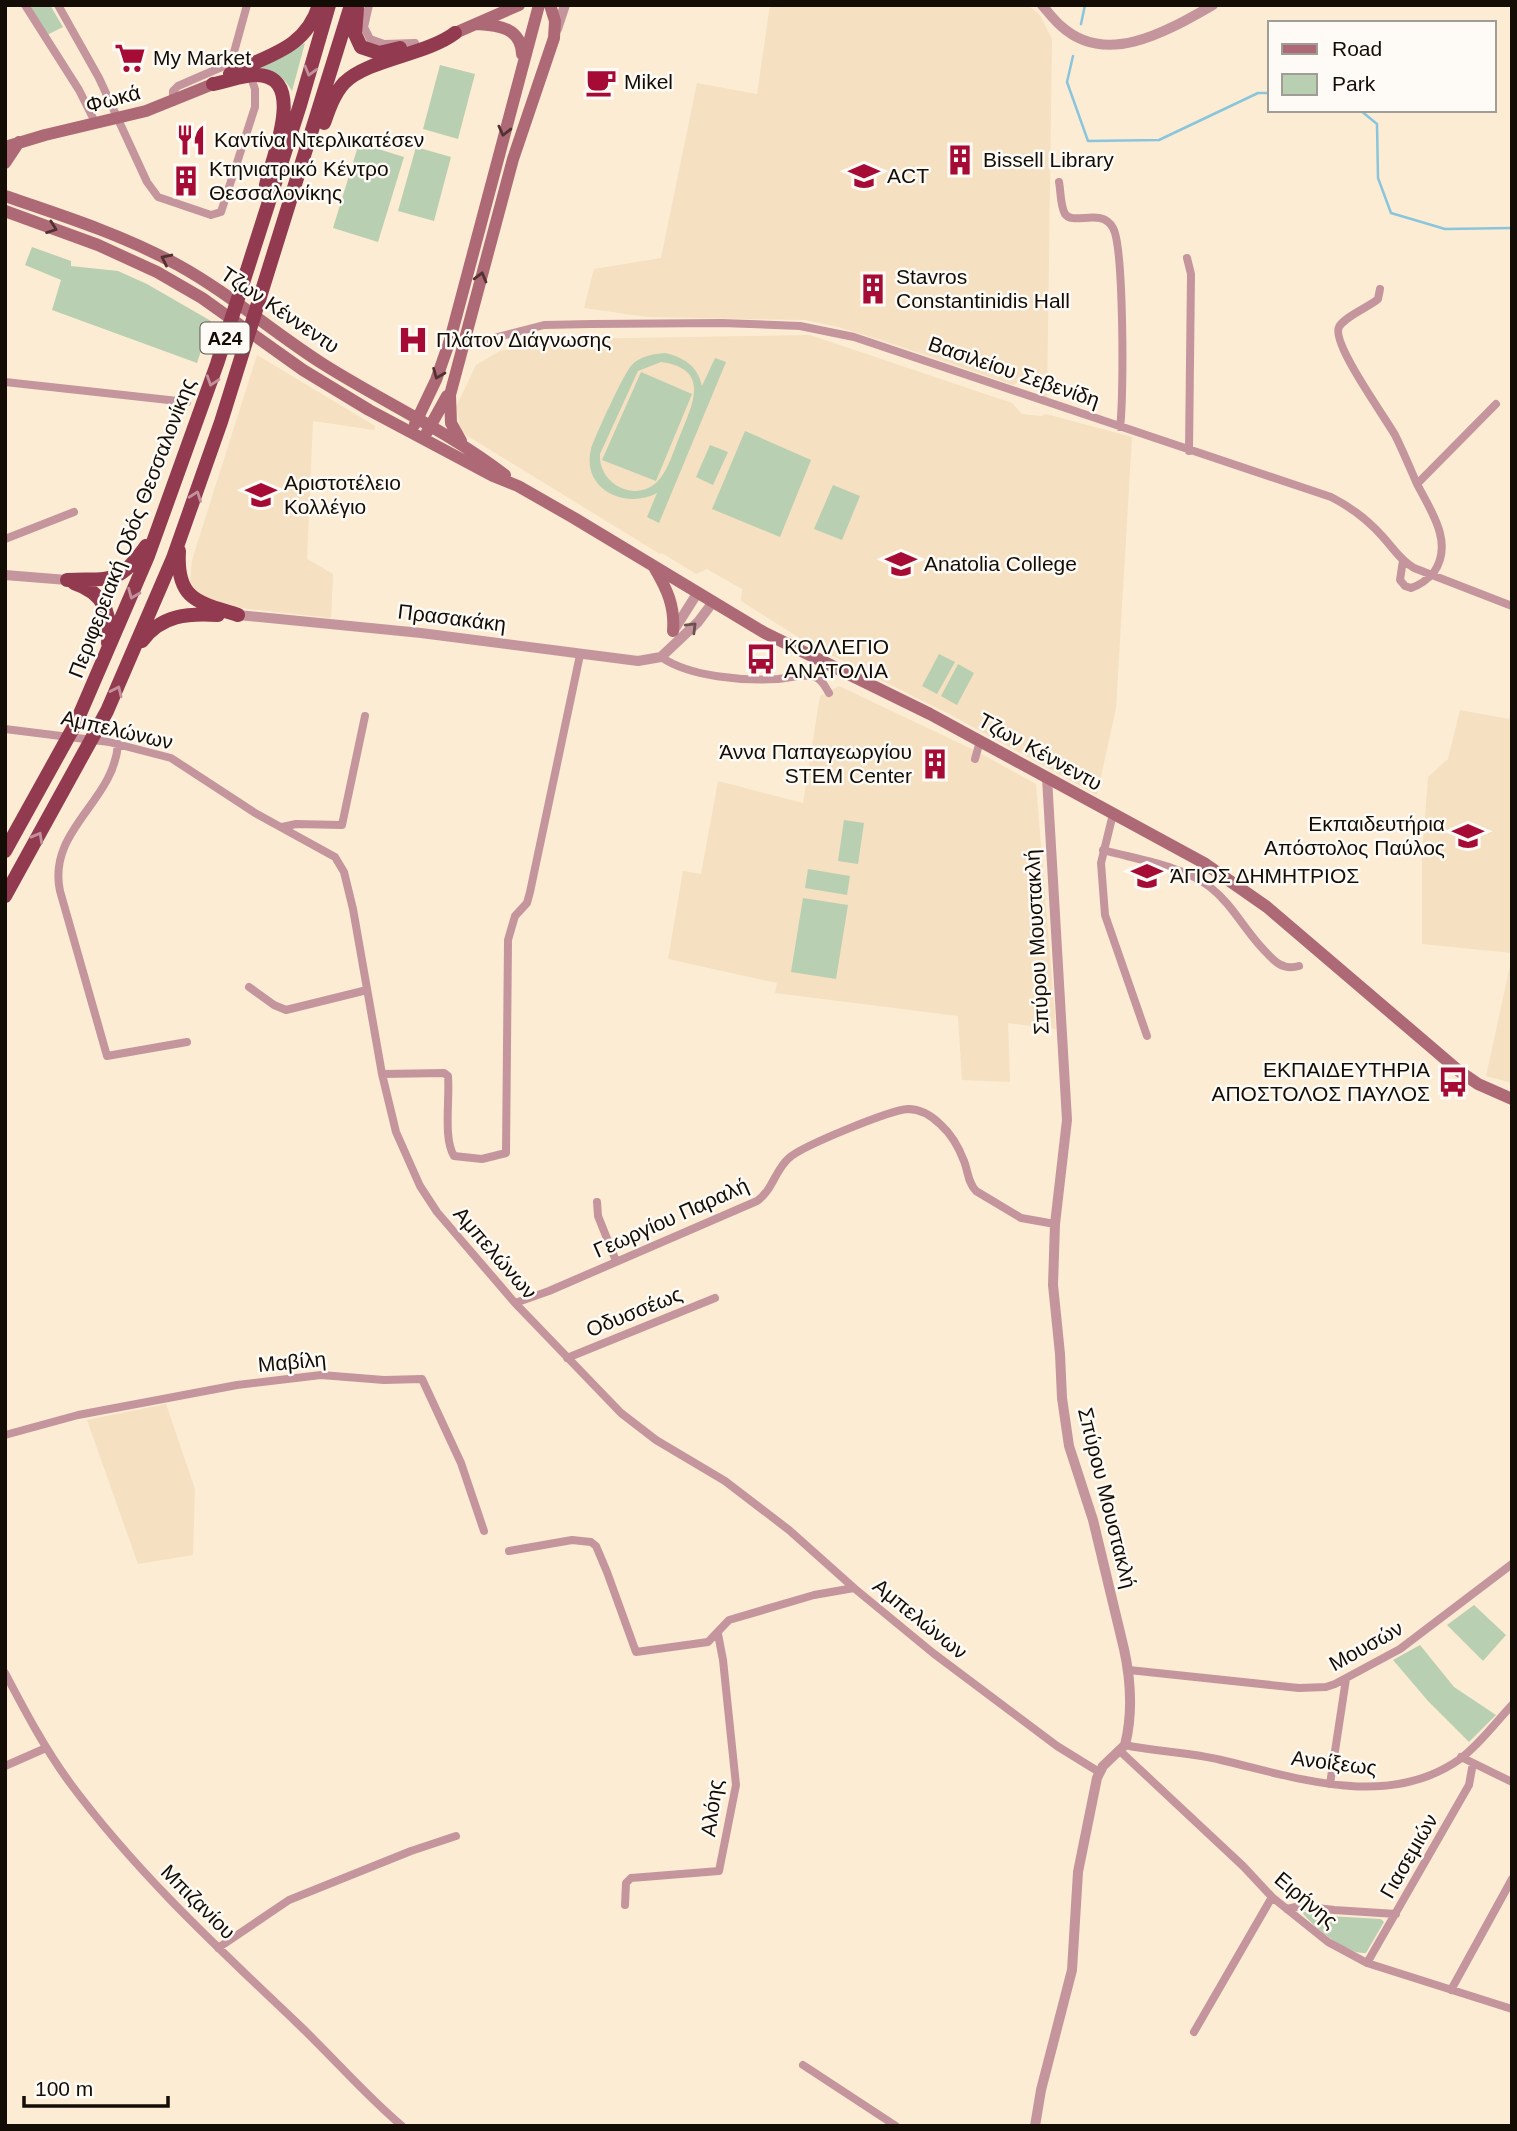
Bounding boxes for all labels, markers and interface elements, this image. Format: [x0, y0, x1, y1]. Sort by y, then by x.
legend [1268, 21, 1496, 112]
text: Road [1332, 37, 1382, 60]
supermarket icon: My Market [113, 41, 147, 75]
place label: My Market [153, 46, 251, 69]
one-way arrow [304, 65, 319, 77]
cafe icon: Mikel [584, 65, 618, 99]
place label: Mikel [624, 70, 673, 93]
text: Park [1332, 72, 1376, 95]
street label: Φωκά [83, 80, 143, 117]
restaurant icon: Καντίνα Ντερλικατέσεν [174, 123, 208, 157]
one-way arrow [498, 125, 513, 137]
place label: Καντίνα Ντερλικατέσεν [214, 128, 424, 151]
building icon: Bissell Library [943, 143, 977, 177]
place label: Bissell Library [983, 148, 1114, 171]
place label: Κτηνιατρικό Κέντρο Θεσσαλονίκης [209, 157, 389, 204]
school or university icon: ACT [847, 159, 881, 193]
building icon: Κτηνιατρικό Κέντρο Θεσσαλονίκης [169, 164, 203, 198]
place label: ACT [887, 164, 929, 187]
one-way arrow [45, 220, 57, 234]
one-way arrow [161, 253, 173, 267]
street label: Τζων Κέννεντυ [217, 262, 344, 358]
place label: Stavros Constantinidis Hall [896, 265, 1070, 312]
one-way arrow [473, 271, 487, 283]
building icon: Stavros Constantinidis Hall [856, 272, 890, 306]
road number: Α24 [201, 322, 250, 354]
hospital icon: Πλάτον Διάγνωσης [396, 323, 430, 357]
place label: Πλάτον Διάγνωσης [436, 328, 611, 351]
street label: Βασιλείου Σεβενίδη [925, 331, 1103, 412]
one-way arrow [432, 368, 446, 380]
street label: Περιφερειακή Οδός Θεσσαλονίκης [64, 375, 199, 681]
one-way arrow [205, 375, 220, 387]
place label: Αριστοτέλειο Κολλέγιο [284, 471, 401, 518]
school or university icon: Αριστοτέλειο Κολλέγιο [244, 478, 278, 512]
one-way arrow [188, 490, 202, 502]
school or university icon: Anatolia College [884, 547, 918, 581]
place label: Anatolia College [924, 552, 1077, 575]
one-way arrow [127, 588, 141, 600]
street label: Πρασακάκη [397, 599, 508, 636]
one-way arrow [684, 623, 697, 636]
place label: ΚΟΛΛΕΓΙΟ ΑΝΑΤΟΛΙΑ [784, 635, 889, 682]
bus stop icon: ΚΟΛΛΕΓΙΟ ΑΝΑΤΟΛΙΑ [744, 642, 778, 676]
one-way arrow [109, 686, 123, 698]
street label: Αμπελώνων [59, 705, 175, 754]
street label: Τζων Κέννεντυ [975, 708, 1106, 795]
place label: Άννα Παπαγεωργίου STEM Center [719, 740, 912, 787]
building icon: Άννα Παπαγεωργίου STEM Center [918, 747, 952, 781]
place label: Εκπαιδευτήρια Απόστολος Παύλος [1264, 812, 1445, 859]
school or university icon: Εκπαιδευτήρια Απόστολος Παύλος [1451, 819, 1485, 853]
one-way arrow [30, 832, 44, 844]
street label: Σπύρου Μουστακλή [1020, 849, 1053, 1035]
school or university icon: ΆΓΙΟΣ ΔΗΜΗΤΡΙΟΣ [1130, 859, 1164, 893]
place label: ΆΓΙΟΣ ΔΗΜΗΤΡΙΟΣ [1170, 864, 1359, 887]
place label: ΕΚΠΑΙΔΕΥΤΗΡΙΑ ΑΠΟΣΤΟΛΟΣ ΠΑΥΛΟΣ [1211, 1058, 1430, 1105]
bus stop icon: ΕΚΠΑΙΔΕΥΤΗΡΙΑ ΑΠΟΣΤΟΛΟΣ ΠΑΥΛΟΣ [1436, 1065, 1470, 1099]
street label: Γεωργίου Παραλή [590, 1173, 752, 1262]
street label: Αμπελώνων [449, 1202, 541, 1303]
street label: Οδυσσέως [583, 1282, 685, 1341]
street label: Μαβίλη [257, 1347, 327, 1376]
street label: Σπύρου Μουστακλή [1074, 1405, 1141, 1591]
street label: Αμπελώνων [869, 1574, 972, 1663]
street label: Μουσών [1325, 1616, 1407, 1675]
street label: Ανοίξεως [1290, 1746, 1378, 1779]
street label: Αλόης [696, 1778, 727, 1838]
street label: Γιασεμιών [1375, 1810, 1442, 1902]
street label: Μπιζανίου [157, 1860, 240, 1943]
street label: Ειρήνης [1270, 1867, 1342, 1932]
scale bar [24, 2064, 168, 2108]
text: 100 m [35, 2077, 93, 2100]

